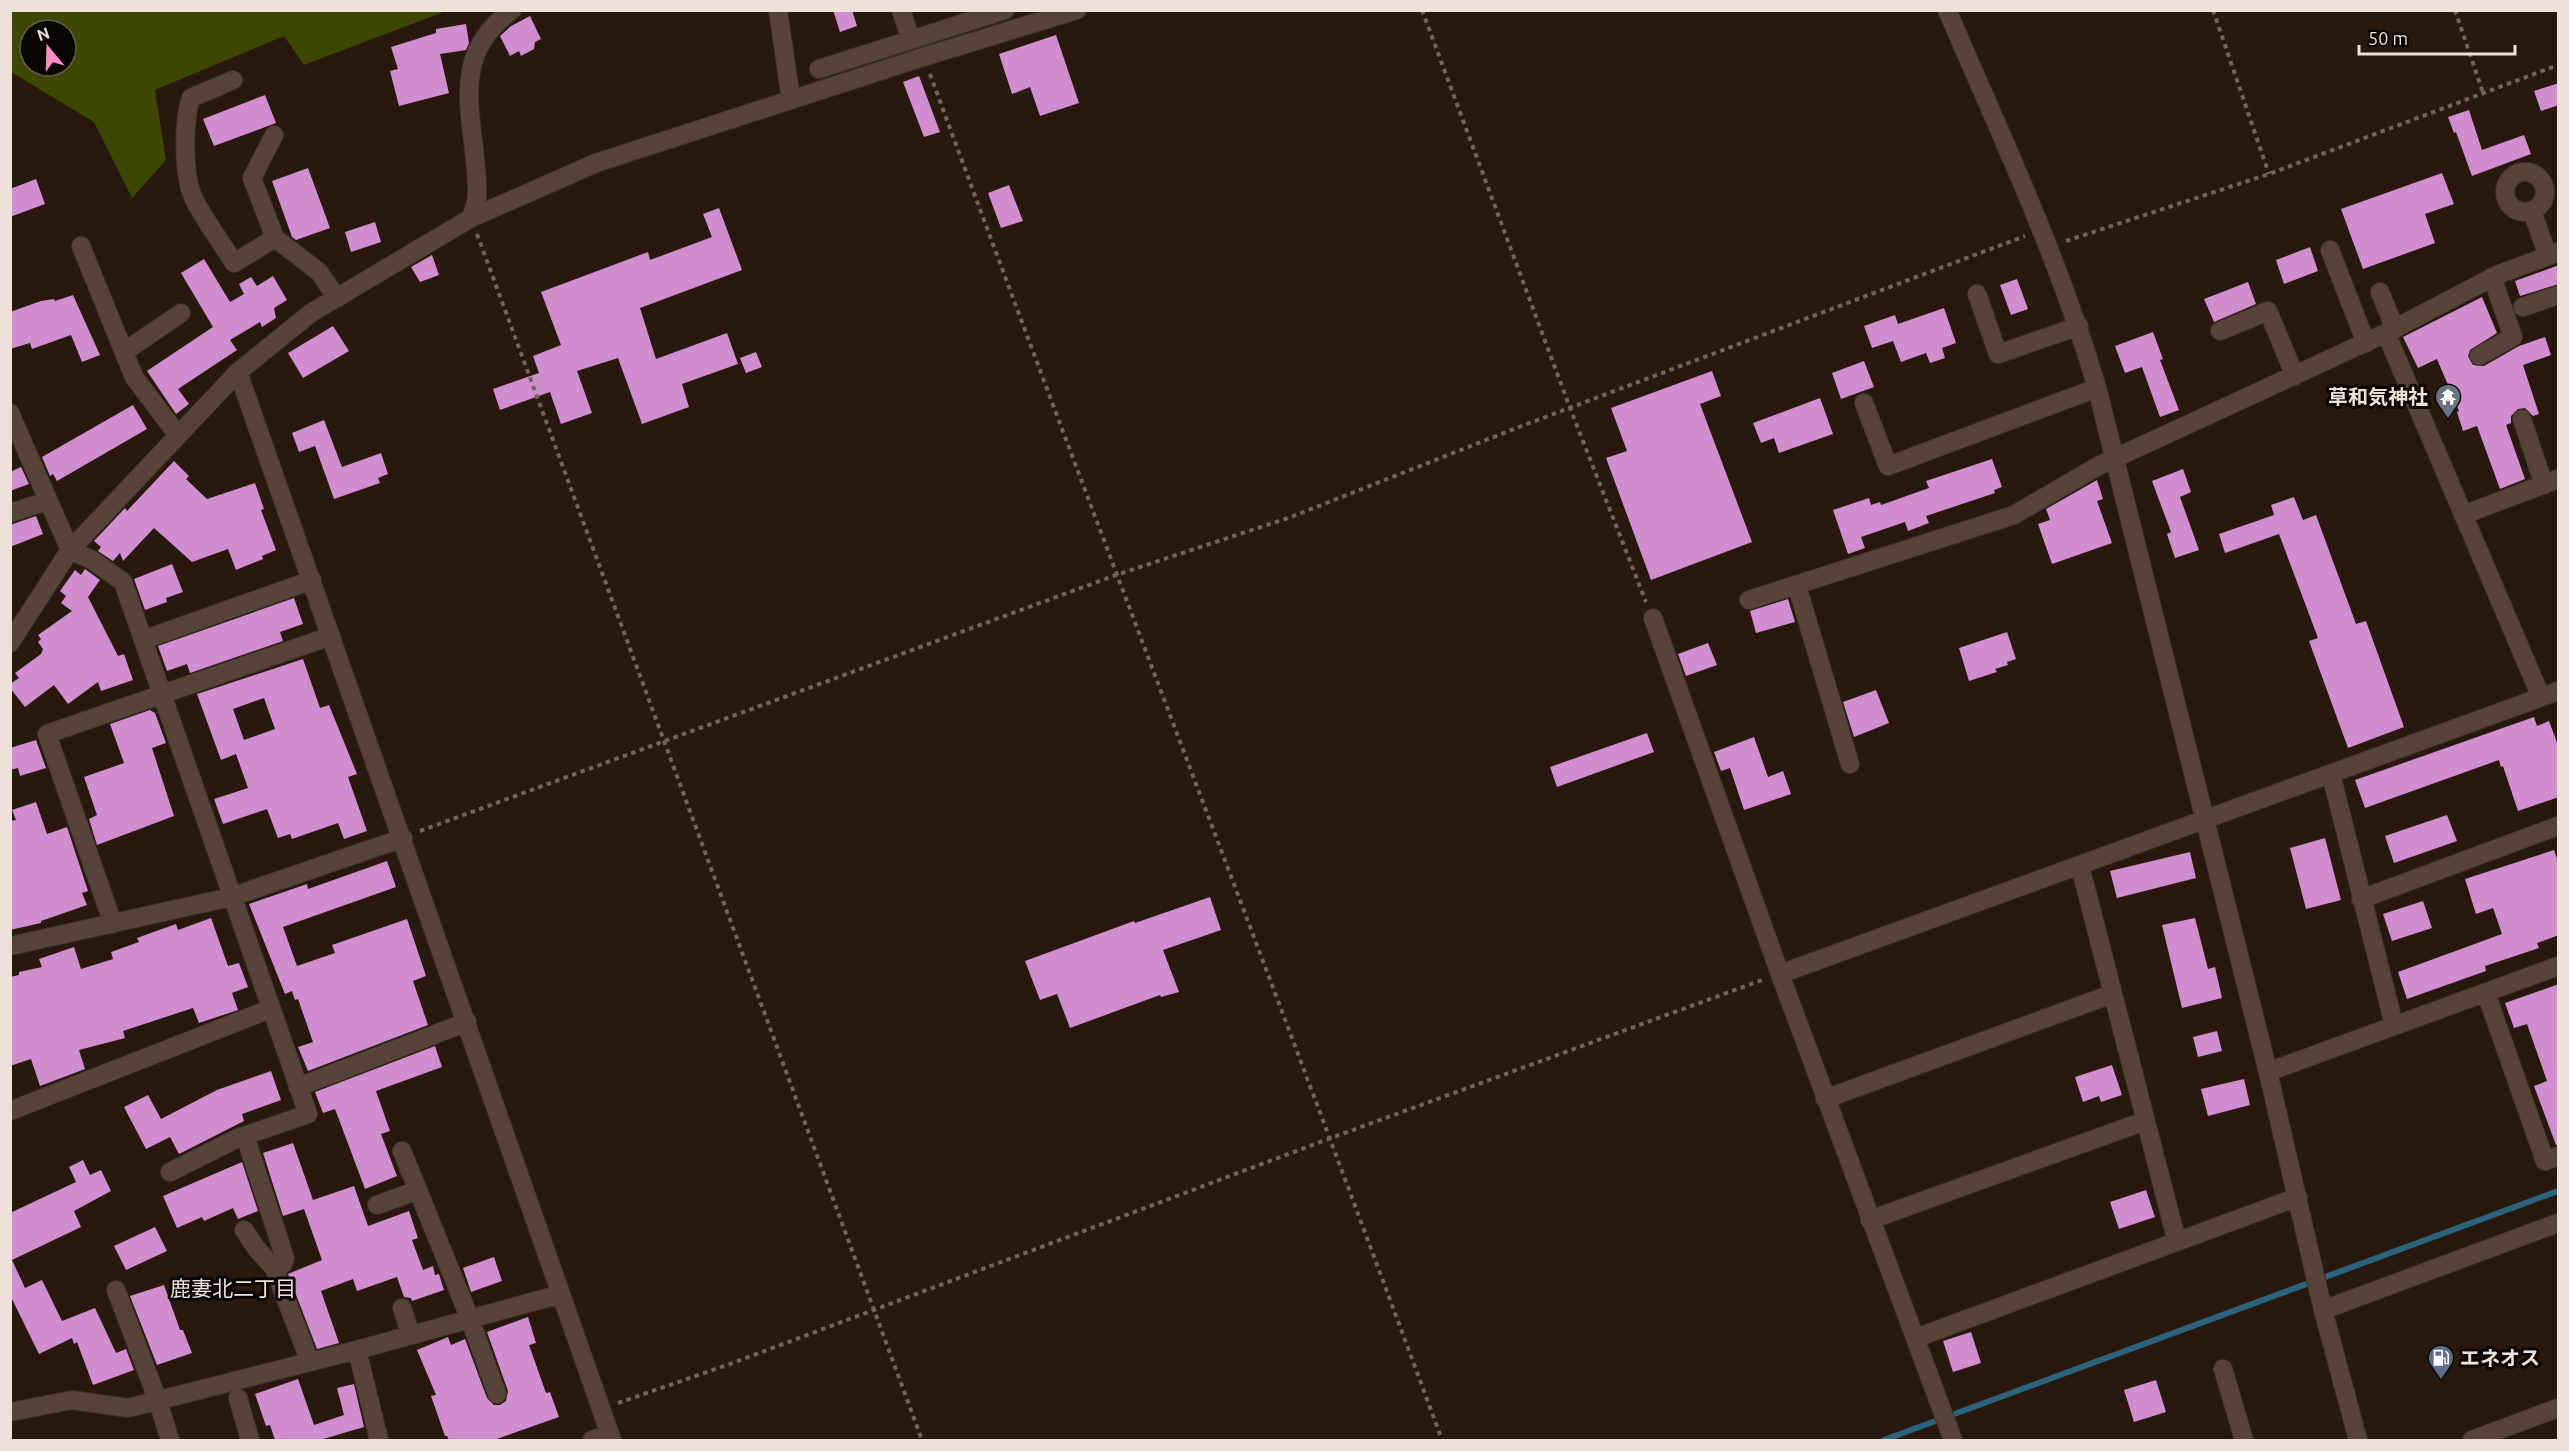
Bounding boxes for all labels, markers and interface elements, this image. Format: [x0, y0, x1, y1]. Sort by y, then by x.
north arrow [18, 18, 78, 78]
scale bar [2359, 18, 2515, 56]
text: N [35, 23, 52, 44]
text: 50 m [2368, 28, 2408, 48]
temple icon: 草和気神社 [2433, 382, 2463, 420]
place label: 草和気神社 [2328, 385, 2428, 408]
district label: 鹿妻北二丁目 [170, 1276, 296, 1300]
fuel station icon: エネオス [2426, 1343, 2456, 1381]
place label: エネオス [2460, 1346, 2540, 1369]

